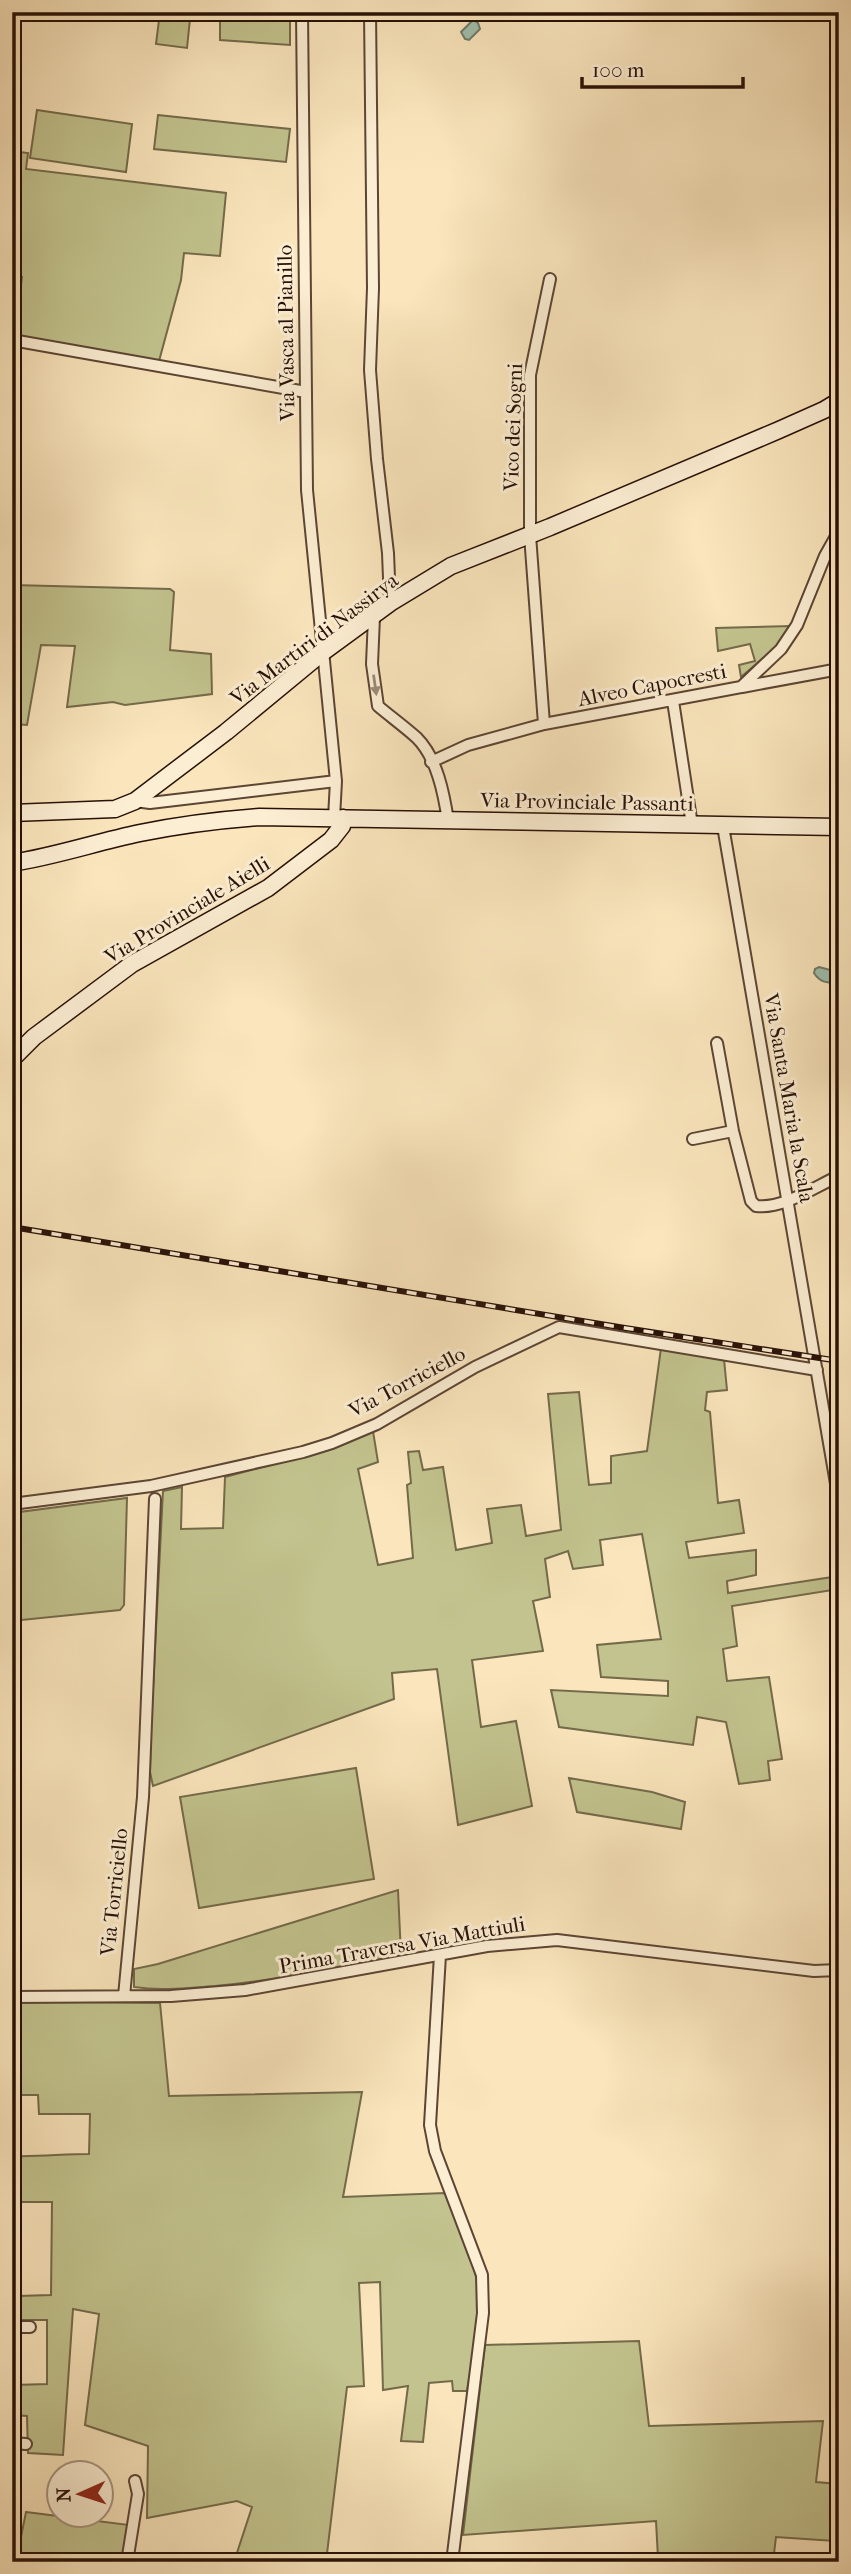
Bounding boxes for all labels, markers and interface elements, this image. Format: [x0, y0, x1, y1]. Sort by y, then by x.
scale bar [582, 46, 742, 90]
text: 100 m [592, 58, 645, 82]
street label: Via Vasca al Pianillo [272, 245, 300, 422]
street label: Vico dei Sogni [499, 363, 527, 492]
street label: Via Martiri di Nassirya [225, 568, 403, 711]
street label: Alveo Capocresti [575, 659, 728, 711]
one-way arrow [370, 674, 381, 696]
street label: Via Provinciale Passanti [479, 788, 694, 816]
street label: Via Provinciale Aielli [99, 851, 274, 969]
street label: Via Santa Maria la Scala [759, 991, 819, 1205]
street label: Via Torriciello [344, 1341, 469, 1423]
street label: Via Torriciello [95, 1827, 133, 1958]
street label: Prima Traversa Via Mattiuli [277, 1912, 527, 1978]
north arrow [46, 2458, 116, 2528]
text: N [53, 2486, 75, 2503]

